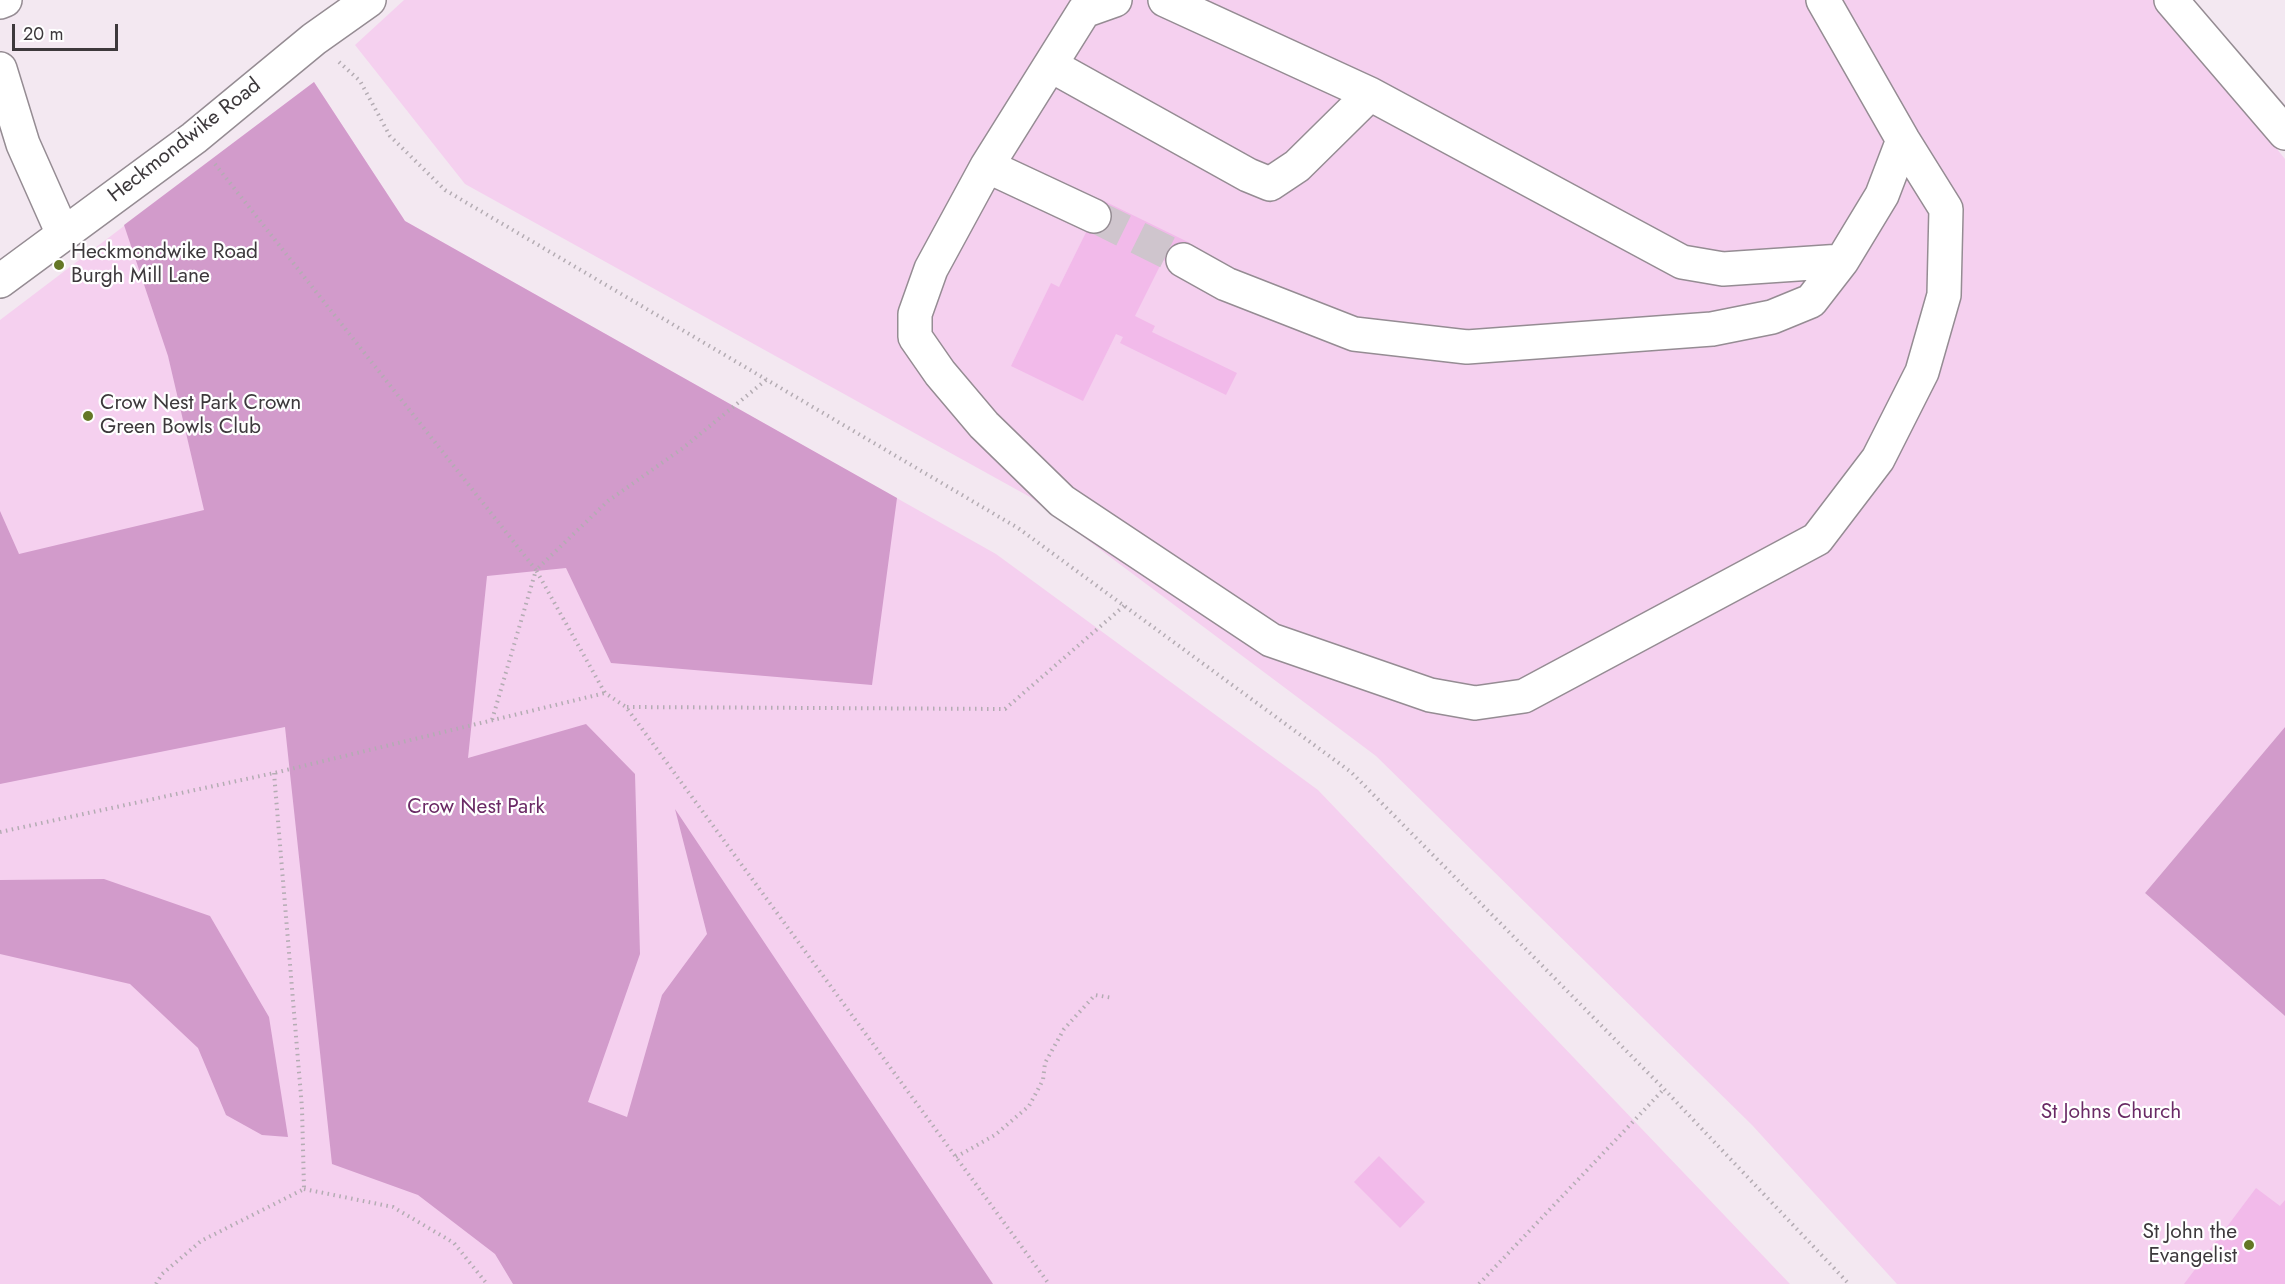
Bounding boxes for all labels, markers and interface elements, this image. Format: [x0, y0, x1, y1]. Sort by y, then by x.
scale bar [15, 12, 122, 50]
text: 20 m [23, 21, 63, 47]
street label: Heckmondwike Road [104, 73, 266, 209]
place label: Heckmondwike Road Burgh Mill Lane [71, 240, 258, 290]
marker: Heckmondwike Road Burgh Mill Lane [52, 258, 66, 272]
place label: Crow Nest Park Crown Green Bowls Club [100, 391, 301, 441]
marker: Crow Nest Park Crown Green Bowls Club [81, 409, 95, 423]
park label: Crow Nest Park [407, 795, 545, 821]
park label: St Johns Church [2041, 1100, 2181, 1126]
place label: St John the Evangelist [2142, 1220, 2237, 1270]
marker: St John the Evangelist [2242, 1238, 2256, 1252]

